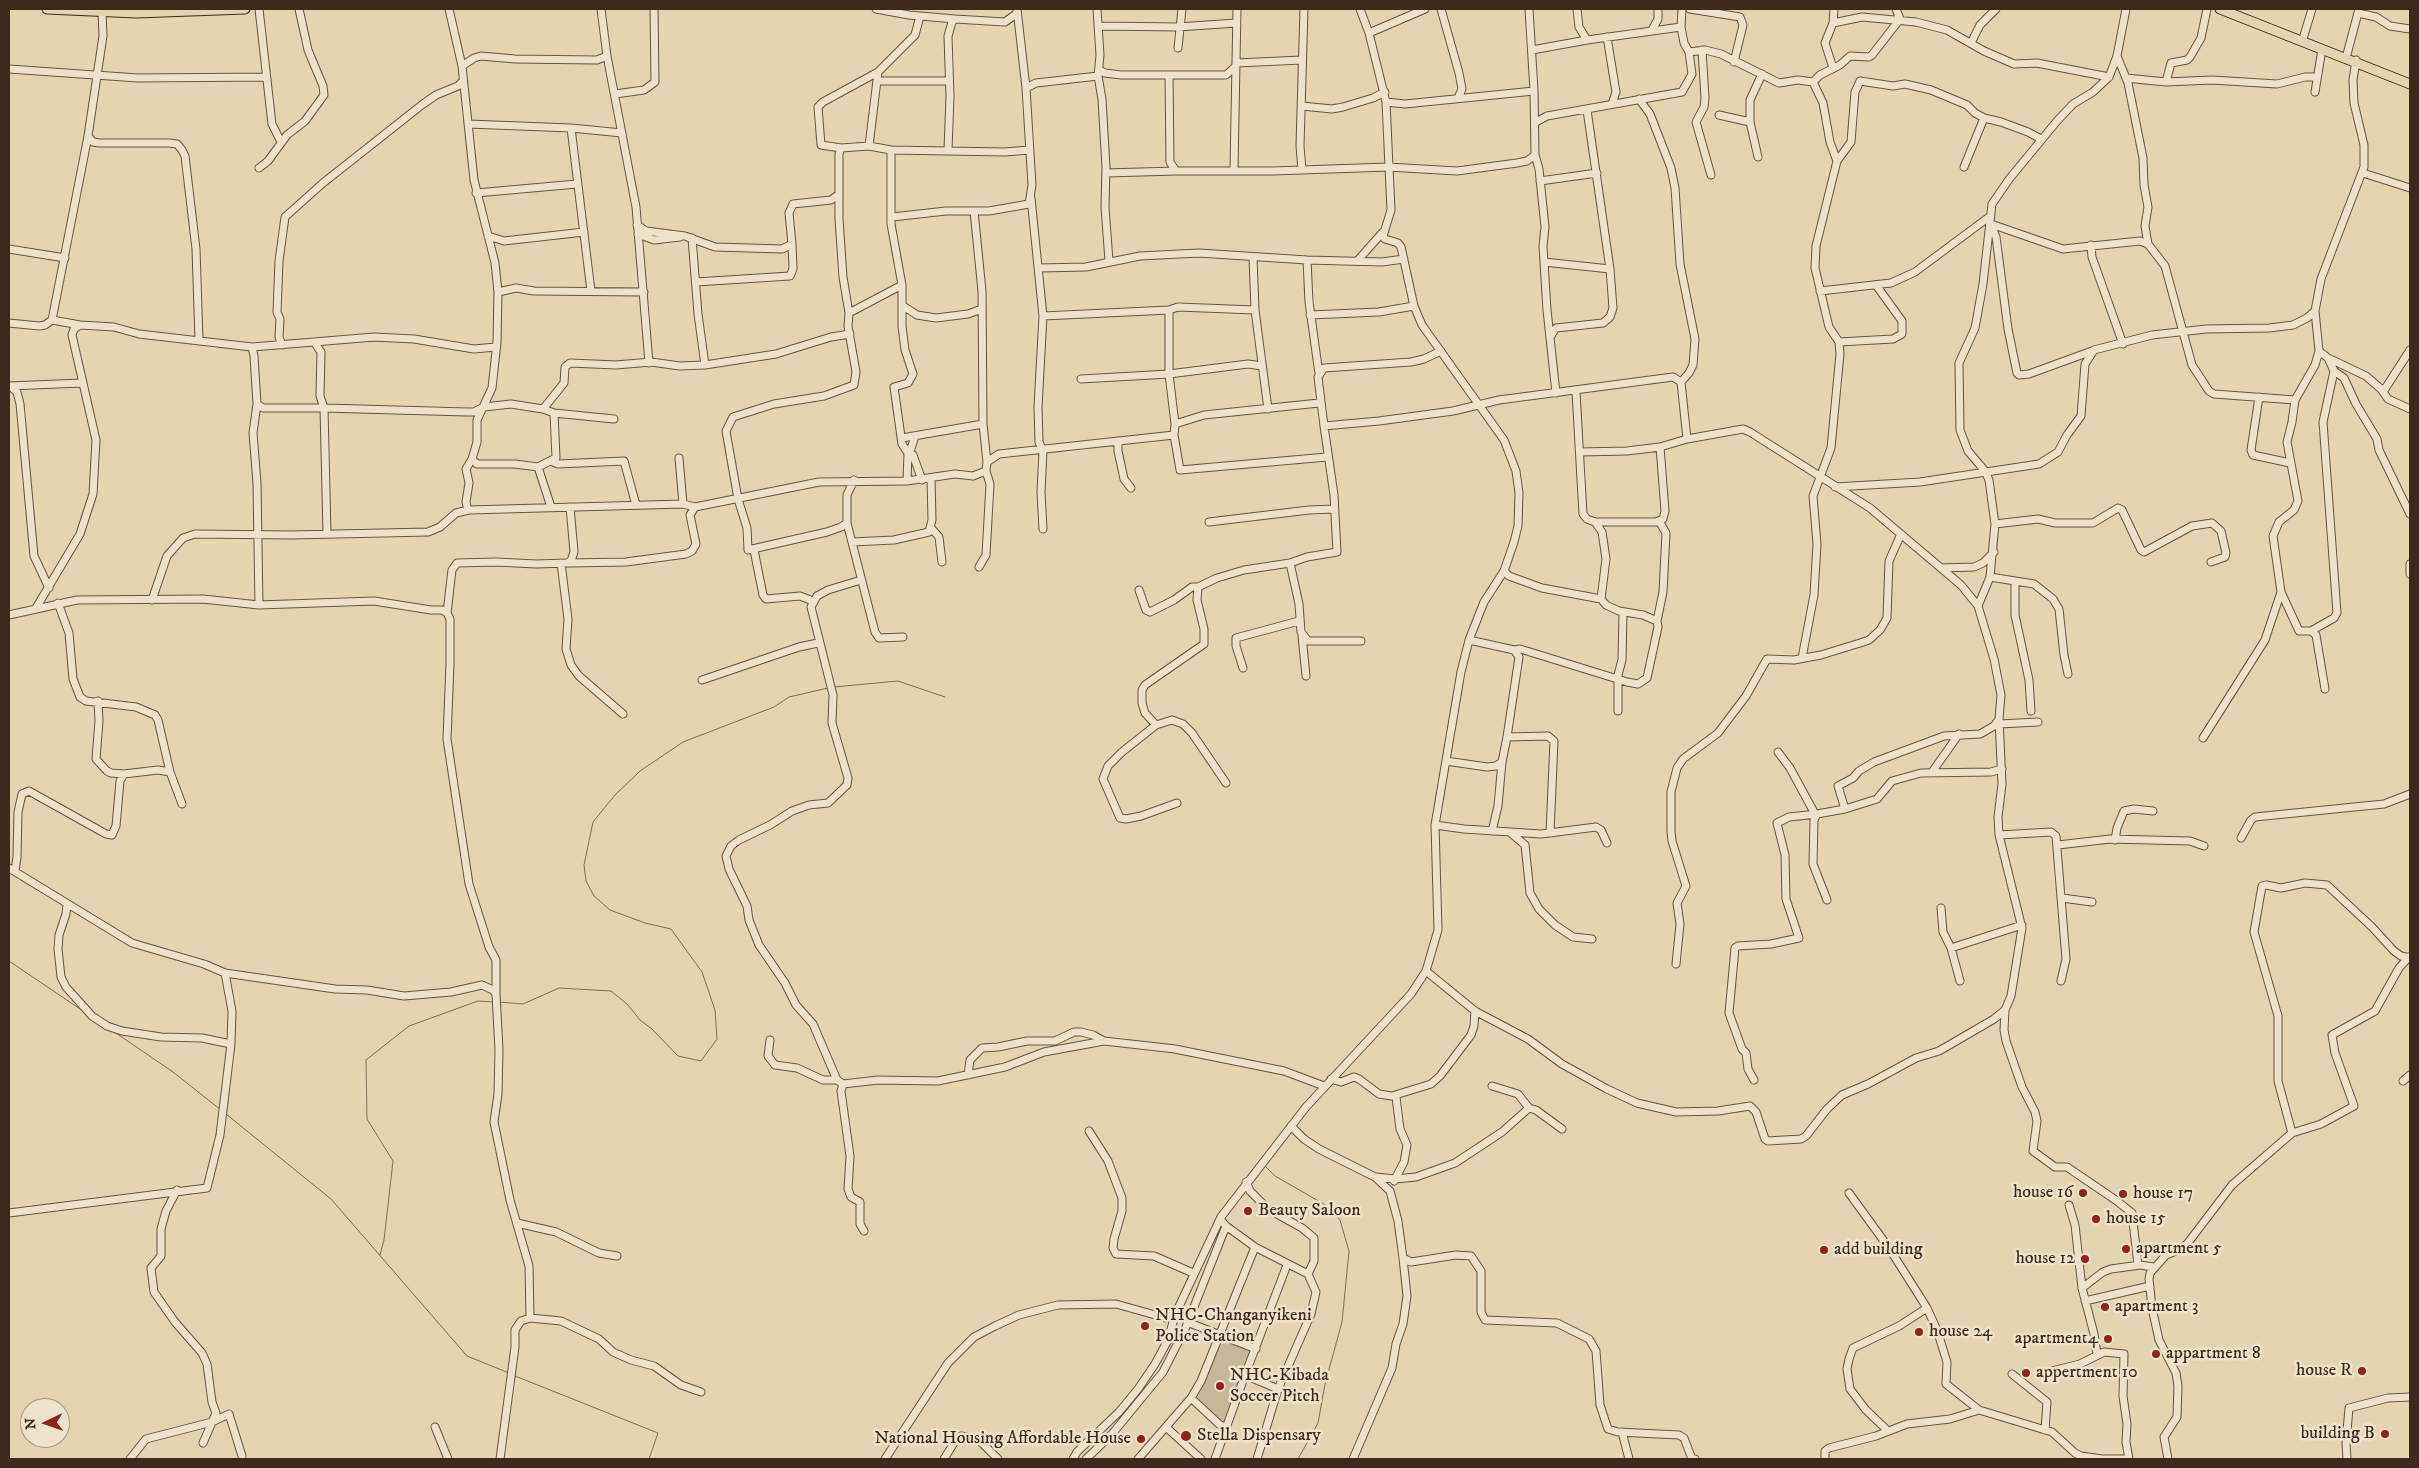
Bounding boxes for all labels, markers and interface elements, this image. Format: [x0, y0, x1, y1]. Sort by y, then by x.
place label: house 16 [2013, 1182, 2073, 1204]
place label: house 17 [2133, 1183, 2193, 1205]
marker: house 16 [2077, 1187, 2089, 1199]
marker: house 17 [2117, 1188, 2129, 1200]
place label: Beauty Saloon [1258, 1200, 1361, 1222]
marker: Beauty Saloon [1242, 1205, 1254, 1217]
place label: house 15 [2106, 1208, 2166, 1230]
marker: house 15 [2090, 1213, 2102, 1225]
place label: apartment 5 [2136, 1238, 2222, 1260]
place label: add building [1834, 1239, 1922, 1261]
marker: apartment 5 [2120, 1243, 2132, 1255]
marker: add building [1818, 1244, 1830, 1256]
place label: house 12 [2015, 1248, 2075, 1270]
marker: house 12 [2079, 1253, 2091, 1265]
place label: apartment 3 [2115, 1296, 2198, 1318]
marker: apartment 3 [2099, 1301, 2111, 1313]
place label: NHC-Changanyikeni Police Station [1155, 1305, 1312, 1348]
marker: NHC-Changanyikeni Police Station [1139, 1320, 1151, 1332]
place label: house 24 [1929, 1321, 1992, 1343]
marker: house 24 [1913, 1326, 1925, 1338]
place label: apartment4 [2015, 1328, 2098, 1350]
marker: apartment4 [2102, 1333, 2114, 1345]
place label: appartment 8 [2166, 1343, 2261, 1365]
marker: appartment 8 [2150, 1348, 2162, 1360]
place label: house R [2296, 1360, 2352, 1382]
place label: appertment 10 [2036, 1362, 2138, 1384]
place label: NHC-Kibada Soccer Pitch [1230, 1365, 1329, 1408]
marker: house R [2356, 1365, 2368, 1377]
marker: appertment 10 [2020, 1367, 2032, 1379]
marker: NHC-Kibada Soccer Pitch [1214, 1380, 1226, 1392]
north arrow [20, 1398, 70, 1448]
text: N [22, 1418, 40, 1430]
place label: building B [2301, 1423, 2375, 1445]
place label: Stella Dispensary [1197, 1425, 1321, 1447]
place label: National Housing Affordable House [874, 1428, 1131, 1450]
marker: building B [2379, 1428, 2391, 1440]
marker: Stella Dispensary [1179, 1429, 1193, 1443]
marker: National Housing Affordable House [1135, 1433, 1147, 1445]

